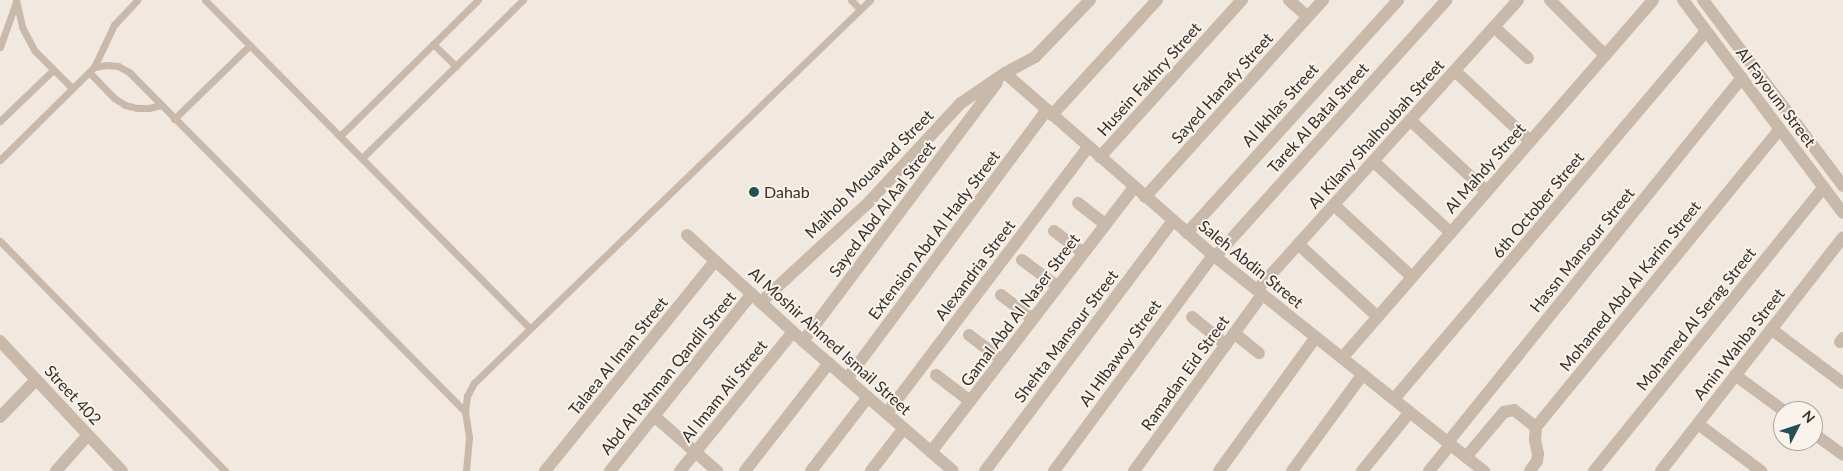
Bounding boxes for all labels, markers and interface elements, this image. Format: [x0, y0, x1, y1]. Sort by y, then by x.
street label: Husein Fakhry Street [1093, 18, 1205, 140]
street label: Sayed Hanafy Street [1167, 29, 1277, 147]
street label: Al Fayoum Street [1732, 43, 1820, 151]
street label: Al Kilany Shalhoubah Street [1304, 55, 1448, 213]
street label: Tarek Al Batal Street [1263, 59, 1373, 177]
street label: Al Ikhlas Street [1238, 60, 1322, 150]
street label: Maihob Mouawad Street [801, 106, 937, 242]
street label: Al Mahdy Street [1440, 119, 1530, 217]
street label: Sayed Abd Al Aal Street [824, 137, 940, 281]
street label: Extension Abd Al Hady Street [864, 146, 1004, 324]
street label: 6th October Street [1488, 148, 1588, 262]
place label: Dahab [764, 182, 810, 202]
street label: Hassn Mansour Street [1526, 184, 1638, 316]
marker: Dahab [748, 186, 760, 198]
street label: Mohamed Abd Al Karim Street [1555, 197, 1705, 375]
street label: Alexandria Street [931, 216, 1019, 324]
street label: Saleh Abdin Street [1195, 216, 1307, 312]
street label: Gamal Abd Al Naser Street [956, 229, 1084, 391]
street label: Mohamed Al Serag Street [1632, 243, 1760, 395]
street label: Al Moshir Ahmed Ismail Street [745, 263, 915, 419]
street label: Shehta Mansour Street [1010, 266, 1122, 406]
street label: Amin Wahba Street [1689, 284, 1789, 404]
street label: Abd Al Rahman Qandil Street [596, 287, 740, 459]
street label: Talaea Al Iman Street [564, 293, 672, 419]
street label: Al Hlbawoy Street [1075, 296, 1165, 410]
street label: Ramadan Eid Street [1137, 312, 1233, 434]
street label: Al Imam Ali Street [677, 336, 771, 446]
street label: Street 402 [41, 361, 105, 429]
north arrow [1773, 401, 1823, 451]
text: N [1799, 407, 1819, 426]

